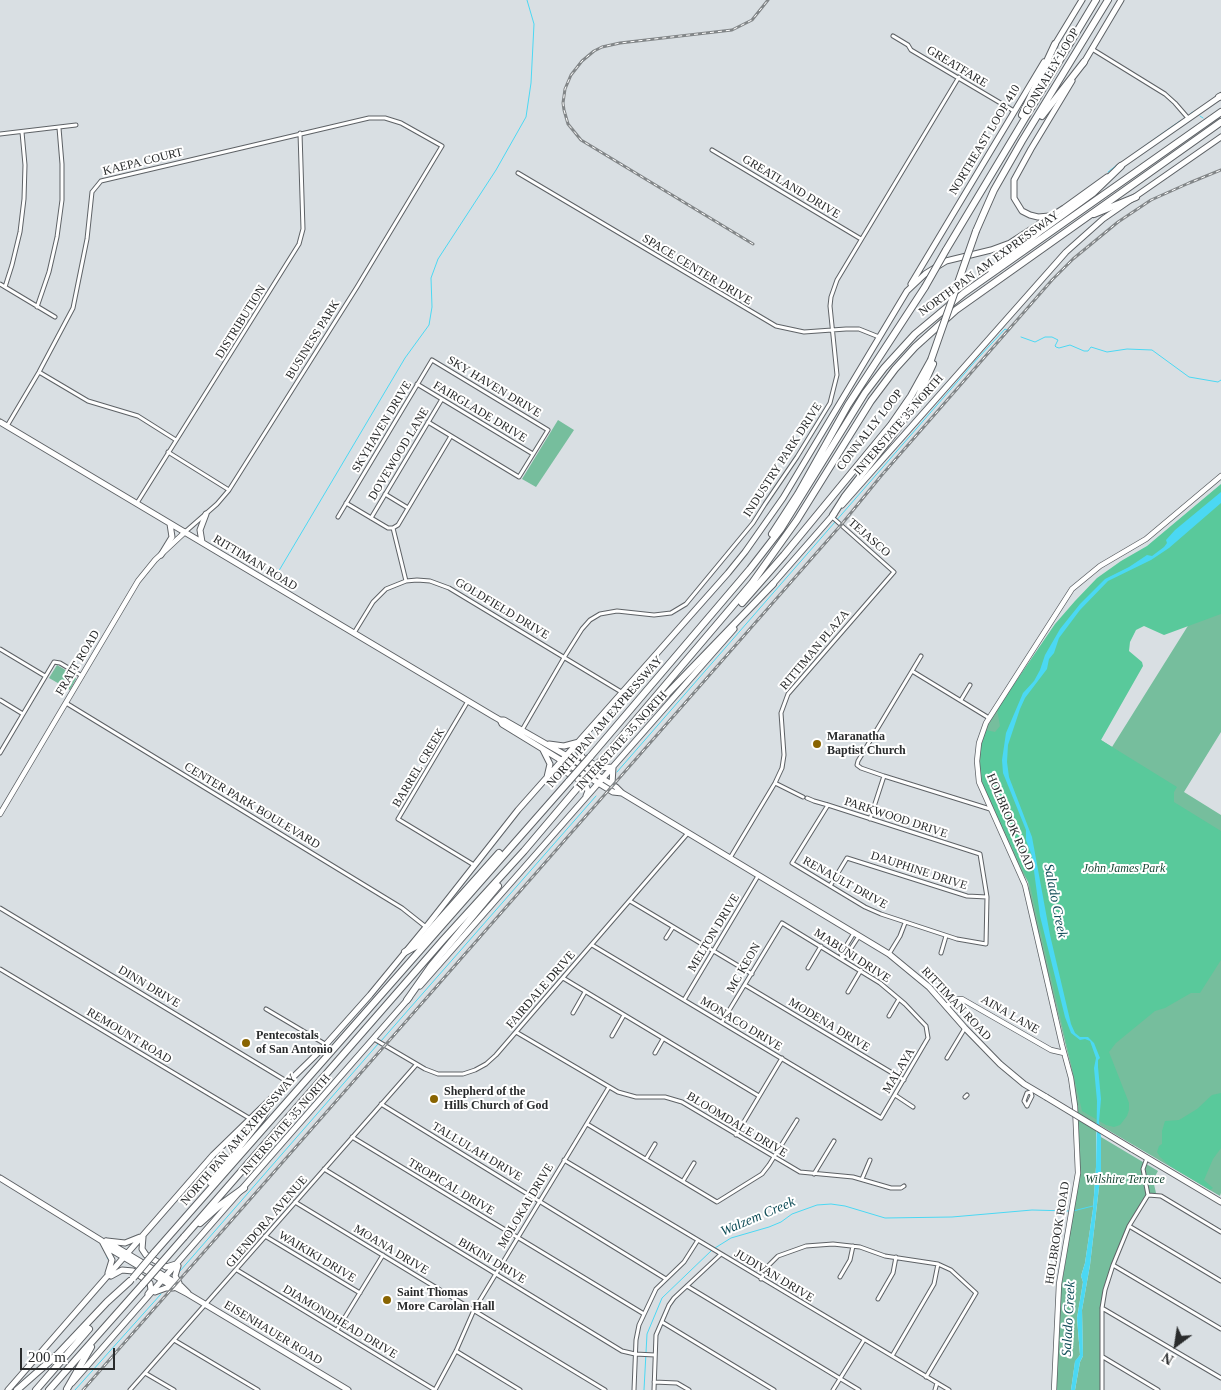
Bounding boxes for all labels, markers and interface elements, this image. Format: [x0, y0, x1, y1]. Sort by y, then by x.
street label: CONNALLY LOOP [1019, 26, 1083, 118]
street label: GREATFARE [924, 43, 990, 91]
street label: NORTHEAST LOOP 410 [946, 82, 1024, 198]
street label: KAEPA COURT [102, 145, 184, 179]
street label: GREATLAND DRIVE [739, 152, 843, 222]
street label: NORTH PAN AM EXPRESSWAY [916, 208, 1062, 320]
street label: SPACE CENTER DRIVE [639, 231, 755, 309]
street label: DISTRIBUTION [213, 283, 269, 361]
street label: BUSINESS PARK [283, 298, 343, 382]
street label: SKY HAVEN DRIVE [444, 353, 544, 421]
street label: INTERSTATE 35 NORTH [851, 372, 947, 478]
street label: FAIRGLADE DRIVE [431, 378, 529, 446]
street label: SKYHAVEN DRIVE [349, 379, 415, 475]
street label: CONNALLY LOOP [834, 387, 906, 473]
street label: INDUSTRY PARK DRIVE [741, 400, 825, 520]
street label: DOVEWOOD LANE [366, 405, 432, 503]
street label: TEJASCO [845, 516, 893, 560]
street label: RITTIMAN ROAD [210, 532, 300, 594]
street label: GOLDFIELD DRIVE [452, 575, 552, 643]
street label: RITTIMAN PLAZA [777, 607, 853, 693]
street label: FRATT ROAD [53, 628, 103, 698]
street label: NORTH PAN AM EXPRESSWAY [544, 653, 666, 791]
street label: INTERSTATE 35 NORTH [573, 688, 671, 794]
street label: BARREL CREEK [390, 726, 448, 810]
place label: Maranatha Baptist Church [827, 730, 906, 758]
marker: Maranatha Baptist Church [811, 738, 823, 750]
street label: CENTER PARK BOULEVARD [181, 760, 323, 852]
street label: HOLBROOK ROAD [983, 771, 1037, 873]
street label: PARKWOOD DRIVE [842, 794, 950, 842]
street label: DAUPHINE DRIVE [869, 849, 969, 893]
street label: RENAULT DRIVE [800, 854, 890, 912]
water label: Salado Creek [1040, 862, 1070, 940]
park label: John James Park [1083, 862, 1165, 876]
street label: MELTON DRIVE [685, 891, 743, 975]
street label: MABUNI DRIVE [811, 926, 893, 986]
street label: MC KEON [724, 941, 764, 995]
street label: FAIRDALE DRIVE [503, 948, 579, 1032]
street label: DINN DRIVE [115, 963, 183, 1011]
street label: RITTIMAN ROAD [918, 964, 994, 1044]
street label: AINA LANE [978, 993, 1042, 1037]
street label: MONACO DRIVE [697, 994, 785, 1054]
street label: MODENA DRIVE [786, 995, 872, 1055]
street label: REMOUNT ROAD [84, 1005, 174, 1067]
place label: Pentecostals of San Antonio [256, 1029, 333, 1057]
marker: Pentecostals of San Antonio [240, 1037, 252, 1049]
street label: MALAYA [880, 1046, 918, 1096]
street label: NORTH PAN AM EXPRESSWAY [178, 1071, 300, 1209]
street label: INTERSTATE 35 NORTH [238, 1072, 334, 1178]
place label: Shepherd of the Hills Church of God [444, 1085, 548, 1113]
street label: BLOOMDALE DRIVE [684, 1089, 790, 1161]
marker: Shepherd of the Hills Church of God [428, 1093, 440, 1105]
street label: TALLULAH DRIVE [429, 1119, 525, 1185]
street label: TROPICAL DRIVE [405, 1156, 497, 1218]
street label: MOLOKAI DRIVE [495, 1161, 557, 1251]
street label: GLENDORA AVENUE [223, 1173, 311, 1271]
park label: Wilshire Terrace [1085, 1173, 1165, 1187]
street label: HOLBROOK ROAD [1043, 1181, 1073, 1285]
water label: Walzem Creek [718, 1194, 798, 1240]
street label: MOANA DRIVE [351, 1222, 431, 1278]
street label: WAIKIKI DRIVE [276, 1228, 358, 1286]
street label: BIKINI DRIVE [455, 1235, 529, 1287]
street label: JUDIVAN DRIVE [732, 1247, 816, 1305]
water label: Salado Creek [1059, 1281, 1079, 1357]
street label: DIAMONDHEAD DRIVE [280, 1282, 400, 1362]
place label: Saint Thomas More Carolan Hall [397, 1286, 495, 1314]
marker: Saint Thomas More Carolan Hall [381, 1294, 393, 1306]
street label: EISENHAUER ROAD [221, 1298, 325, 1368]
north arrow [1151, 1320, 1201, 1370]
scale bar [22, 1338, 118, 1370]
text: 200 m [28, 1349, 66, 1365]
text: N [1160, 1349, 1176, 1367]

